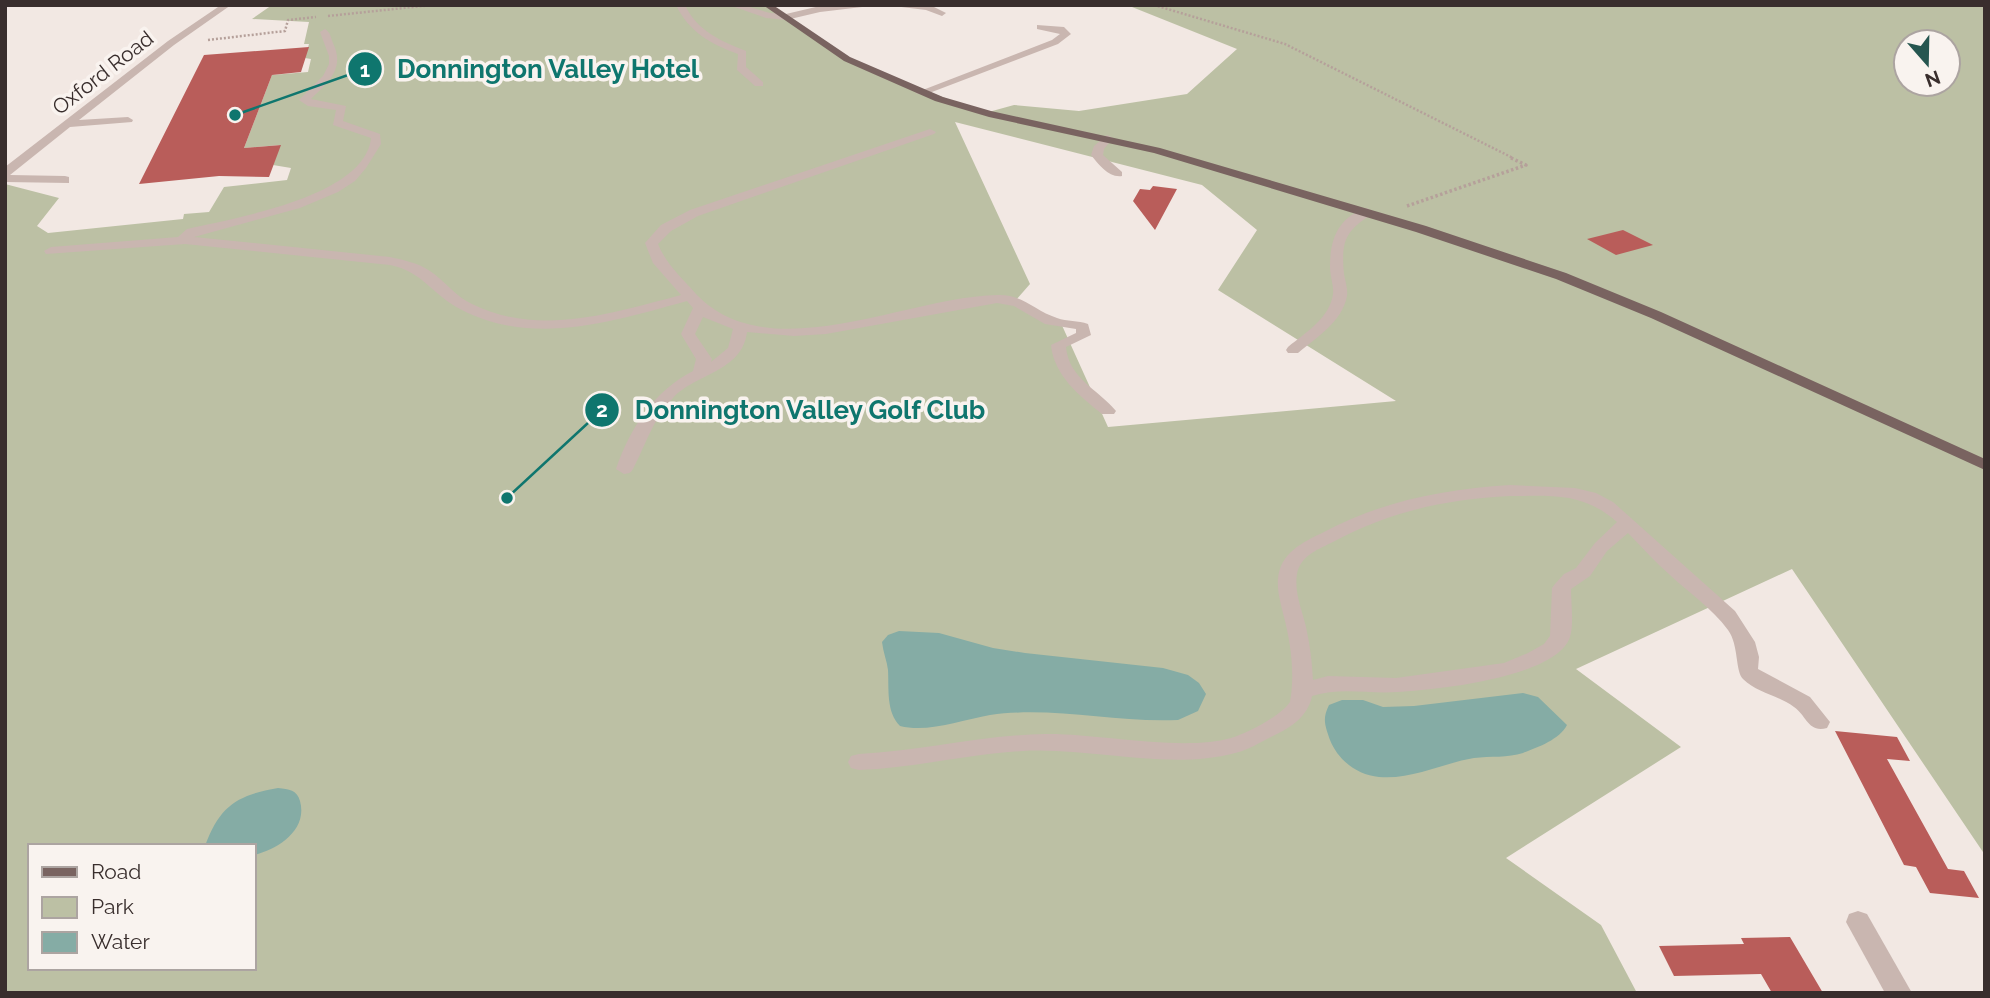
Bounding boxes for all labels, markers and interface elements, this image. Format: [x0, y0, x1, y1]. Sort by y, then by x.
street label: Oxford Road [47, 25, 158, 120]
north arrow [1892, 28, 1962, 98]
callout: Donnington Valley Hotel [348, 46, 714, 93]
text: Donnington Valley Hotel [397, 54, 700, 84]
text: 1 [360, 57, 370, 82]
text: N [1922, 66, 1943, 92]
callout: Donnington Valley Golf Club [585, 386, 1000, 433]
text: Donnington Valley Golf Club [635, 395, 985, 425]
text: 2 [596, 397, 608, 422]
legend [28, 844, 256, 970]
text: Road [91, 859, 141, 884]
text: Park [91, 894, 134, 919]
text: Water [91, 929, 150, 954]

